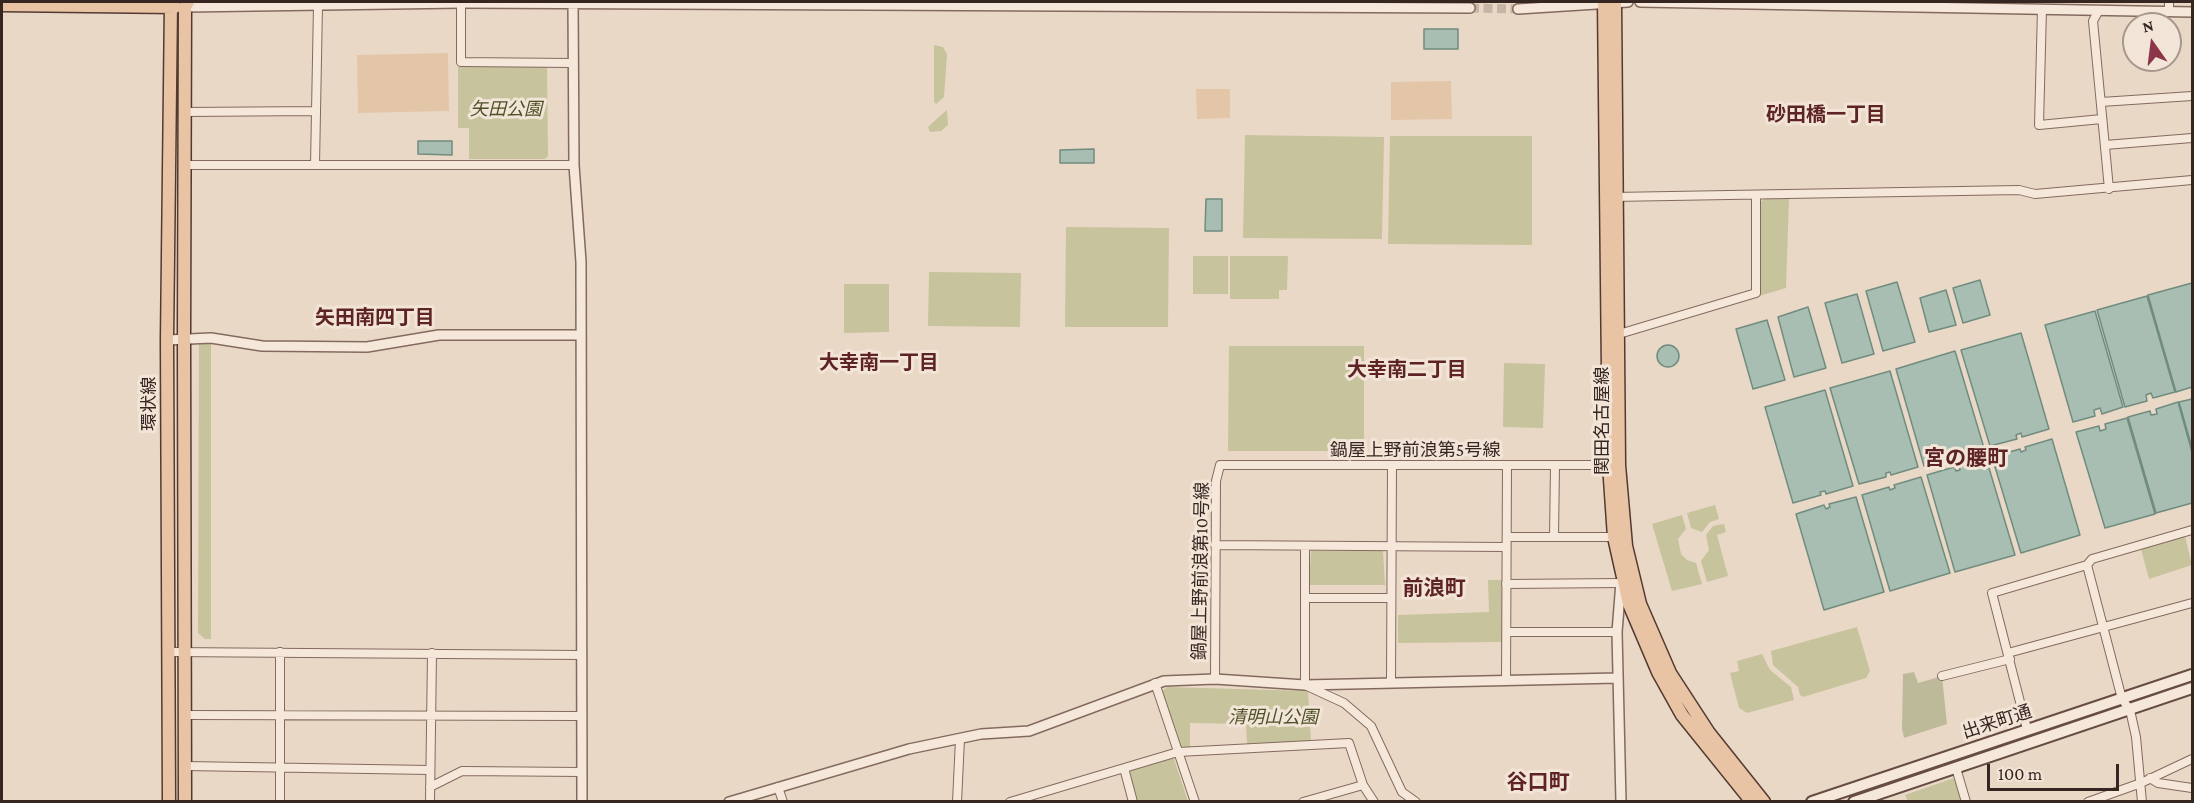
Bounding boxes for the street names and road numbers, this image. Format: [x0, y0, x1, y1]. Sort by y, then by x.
street label: 関田名古屋線 [1591, 367, 1613, 475]
street label: 環状線 [138, 377, 160, 431]
street label: 鍋屋上野前浪第5号線 [1330, 439, 1500, 461]
street label: 鍋屋上野前浪第10号線 [1189, 482, 1213, 660]
street label: 出来町通 [1959, 701, 2035, 743]

